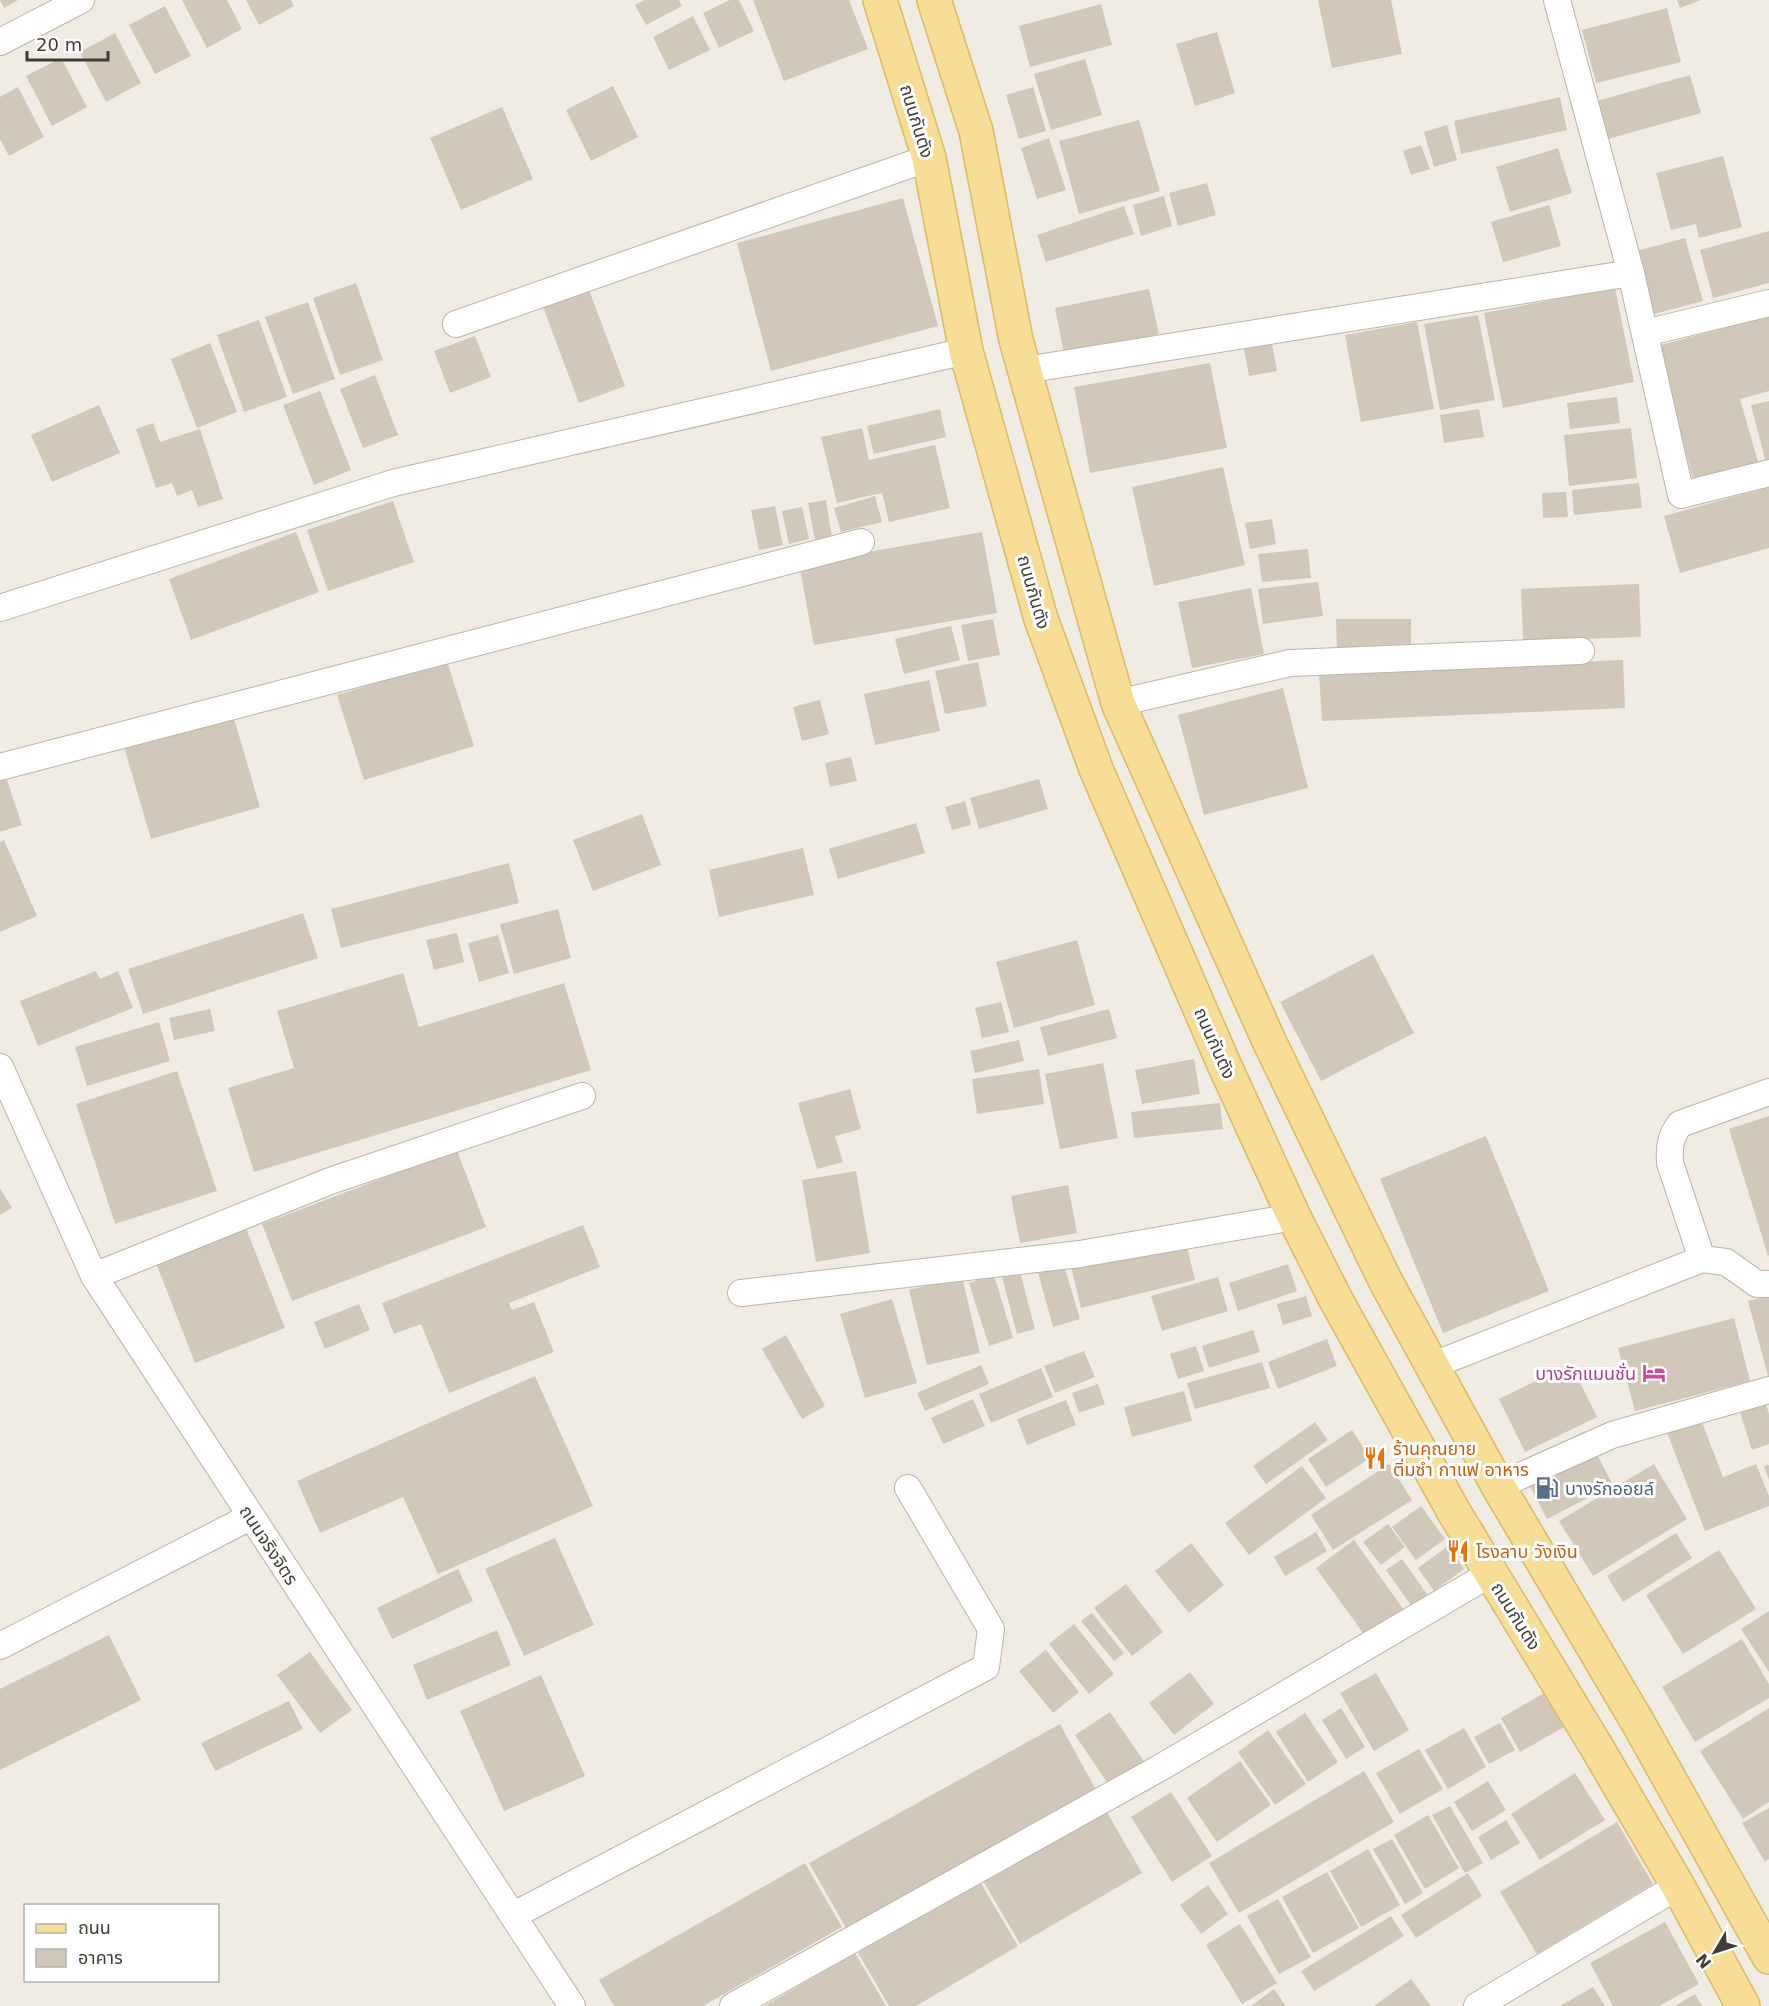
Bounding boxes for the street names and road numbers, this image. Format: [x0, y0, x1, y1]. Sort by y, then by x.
street label: ถนนกันตัง [896, 82, 938, 160]
street label: ถนนกันตัง [1013, 553, 1055, 631]
street label: ถนนกันตัง [1190, 1004, 1240, 1082]
street label: ถนนจริงจิตร [235, 1501, 303, 1589]
street label: ถนนกันตัง [1487, 1578, 1545, 1654]

